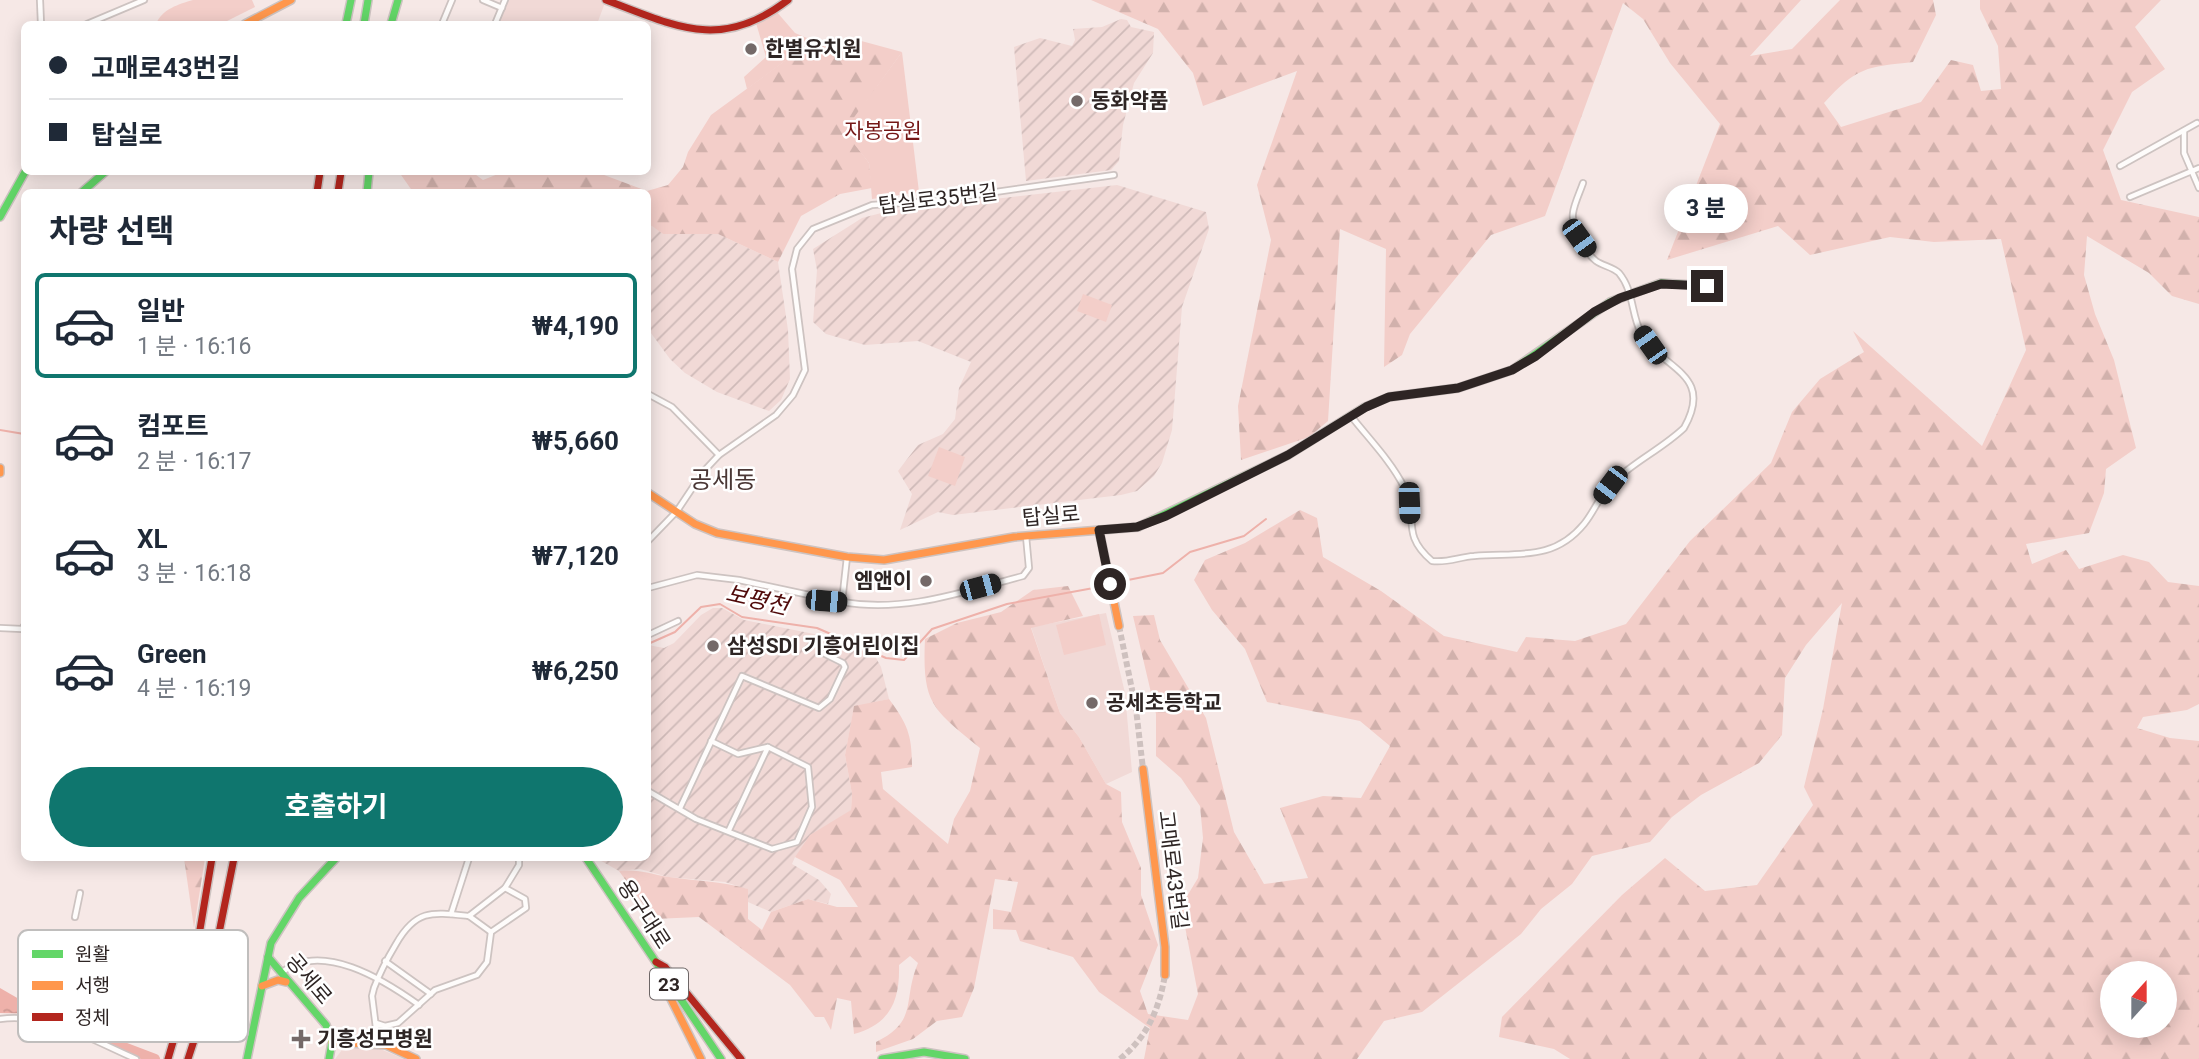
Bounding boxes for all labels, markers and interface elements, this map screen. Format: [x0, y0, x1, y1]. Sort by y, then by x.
place label: 한별유치원 [765, 37, 862, 61]
marker: 한별유치원 [743, 41, 759, 57]
text: 고매로43번길 [91, 53, 240, 83]
place label: 동화약품 [1091, 89, 1168, 113]
marker: 동화약품 [1069, 93, 1085, 109]
park label: 자봉공원 [844, 119, 922, 143]
text: 탑실로 [91, 120, 163, 150]
street label: 탑실로35번길 [877, 180, 999, 218]
callout: 3 분 [1665, 184, 1749, 233]
text: 3 분 [1686, 195, 1726, 222]
text: 차량 선택 [49, 212, 175, 250]
car [1559, 215, 1600, 261]
route end [1691, 270, 1723, 302]
icon: car [53, 294, 116, 357]
text: 일반 [137, 296, 185, 326]
text: ₩4,190 [532, 311, 619, 341]
car [1630, 322, 1671, 368]
text: 1 분 · 16:16 [137, 333, 252, 360]
icon: car [53, 409, 116, 472]
text: 컴포트 [137, 411, 209, 441]
text: ₩5,660 [532, 426, 619, 456]
text: 2 분 · 16:17 [137, 448, 252, 475]
car [1589, 462, 1632, 508]
district label: 공세동 [690, 466, 756, 494]
car [1398, 482, 1421, 524]
street label: 탑실로 [1021, 502, 1081, 530]
icon: car [53, 524, 116, 587]
text: XL [137, 524, 168, 554]
text: ₩7,120 [532, 541, 619, 571]
text: 3 분 · 16:18 [137, 560, 252, 587]
route start [1094, 568, 1126, 600]
place label: 엠앤이 [854, 569, 912, 593]
car [957, 571, 1004, 603]
marker: 엠앤이 [918, 573, 934, 589]
water label: 보평천 [723, 580, 794, 621]
car [805, 589, 848, 613]
place label: 삼성SDI 기흥어린이집 [727, 634, 920, 658]
marker: 삼성SDI 기흥어린이집 [705, 638, 721, 654]
icon: car [53, 639, 116, 702]
text: Green [137, 639, 207, 669]
text: ₩6,250 [532, 656, 619, 686]
text: 4 분 · 16:19 [137, 675, 252, 702]
place label: 공세초등학교 [1106, 691, 1222, 715]
marker: 공세초등학교 [1084, 695, 1100, 711]
button: 호출하기 [49, 767, 623, 847]
street label: 고매로43번길 [1154, 809, 1192, 931]
street label: 용구대로 [613, 875, 675, 953]
legend [18, 930, 248, 1042]
text: 원활 [75, 943, 110, 966]
street label: 공세로 [281, 949, 337, 1009]
north arrow [2100, 961, 2177, 1038]
map controls [2100, 961, 2177, 1038]
road number: 23 [650, 968, 688, 1000]
text: 서행 [75, 974, 110, 997]
text: 정체 [75, 1006, 110, 1029]
place label: 기흥성모병원 [317, 1027, 433, 1051]
marker: 기흥성모병원 [291, 1029, 311, 1049]

